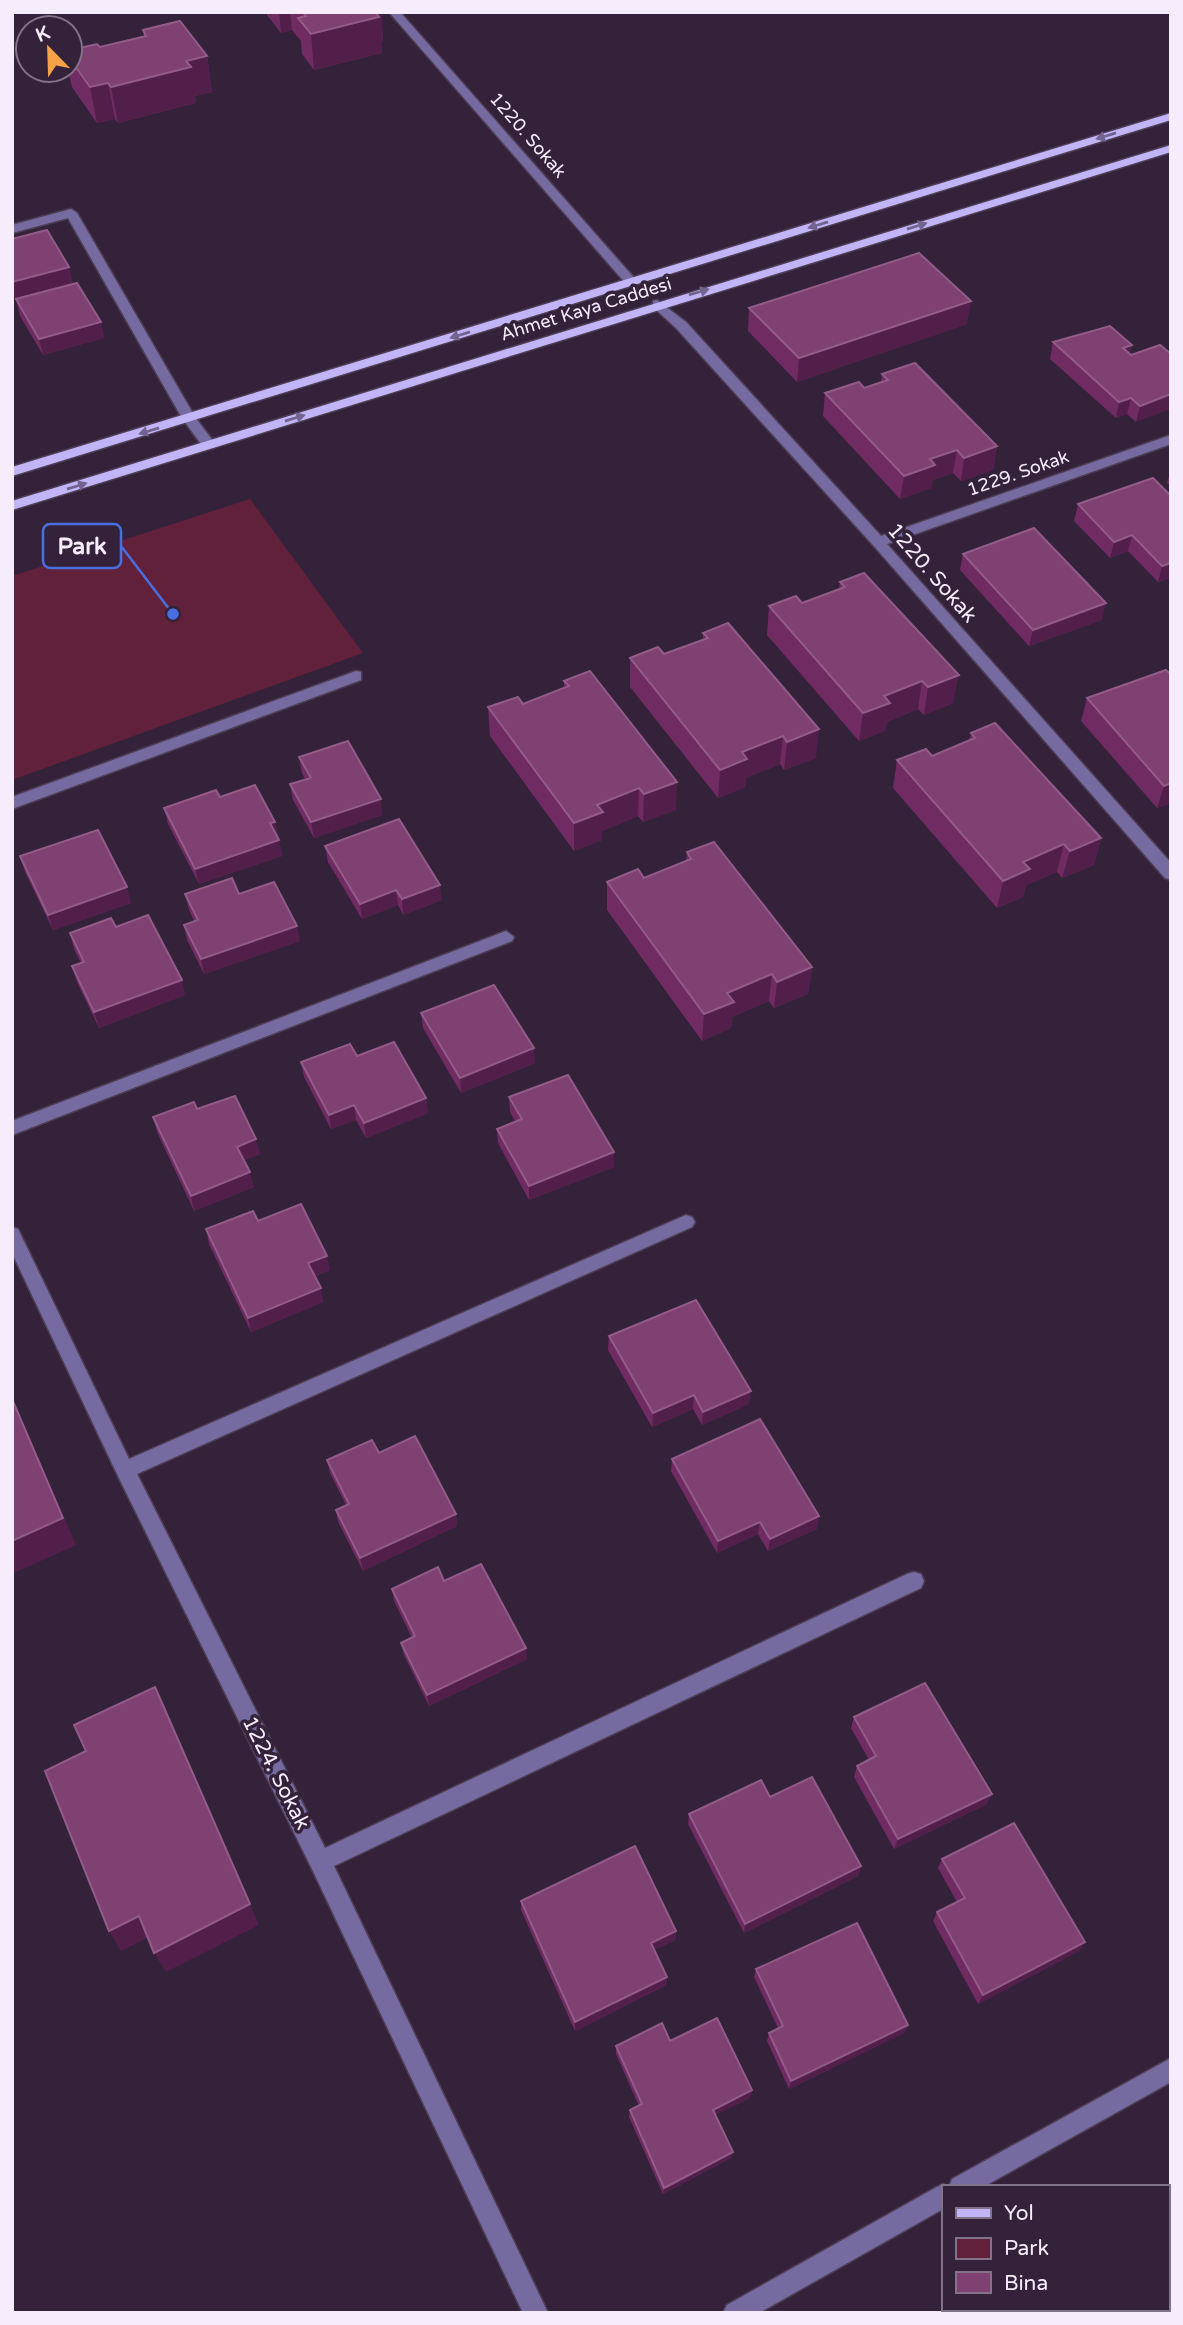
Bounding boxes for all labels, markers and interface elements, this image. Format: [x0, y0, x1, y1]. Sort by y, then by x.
north arrow [14, 14, 84, 84]
text: K [33, 22, 53, 47]
street label: 1220. Sokak [485, 88, 571, 182]
one-way arrow [1095, 132, 1116, 142]
one-way arrow [807, 221, 828, 231]
one-way arrow [906, 221, 927, 231]
street label: Ahmet Kaya Caddesi [498, 273, 674, 345]
one-way arrow [689, 287, 710, 297]
one-way arrow [449, 331, 470, 341]
one-way arrow [284, 412, 305, 422]
one-way arrow [138, 426, 159, 436]
street label: 1229. Sokak [964, 445, 1072, 501]
one-way arrow [67, 480, 88, 490]
street label: 1220. Sokak [882, 518, 982, 628]
callout: Park [43, 524, 121, 568]
text: Park [57, 533, 107, 561]
street label: 1224. Sokak [237, 1712, 315, 1834]
legend [942, 2185, 1169, 2311]
text: Yol [1004, 2201, 1034, 2226]
text: Park [1004, 2236, 1049, 2261]
text: Bina [1004, 2271, 1048, 2296]

